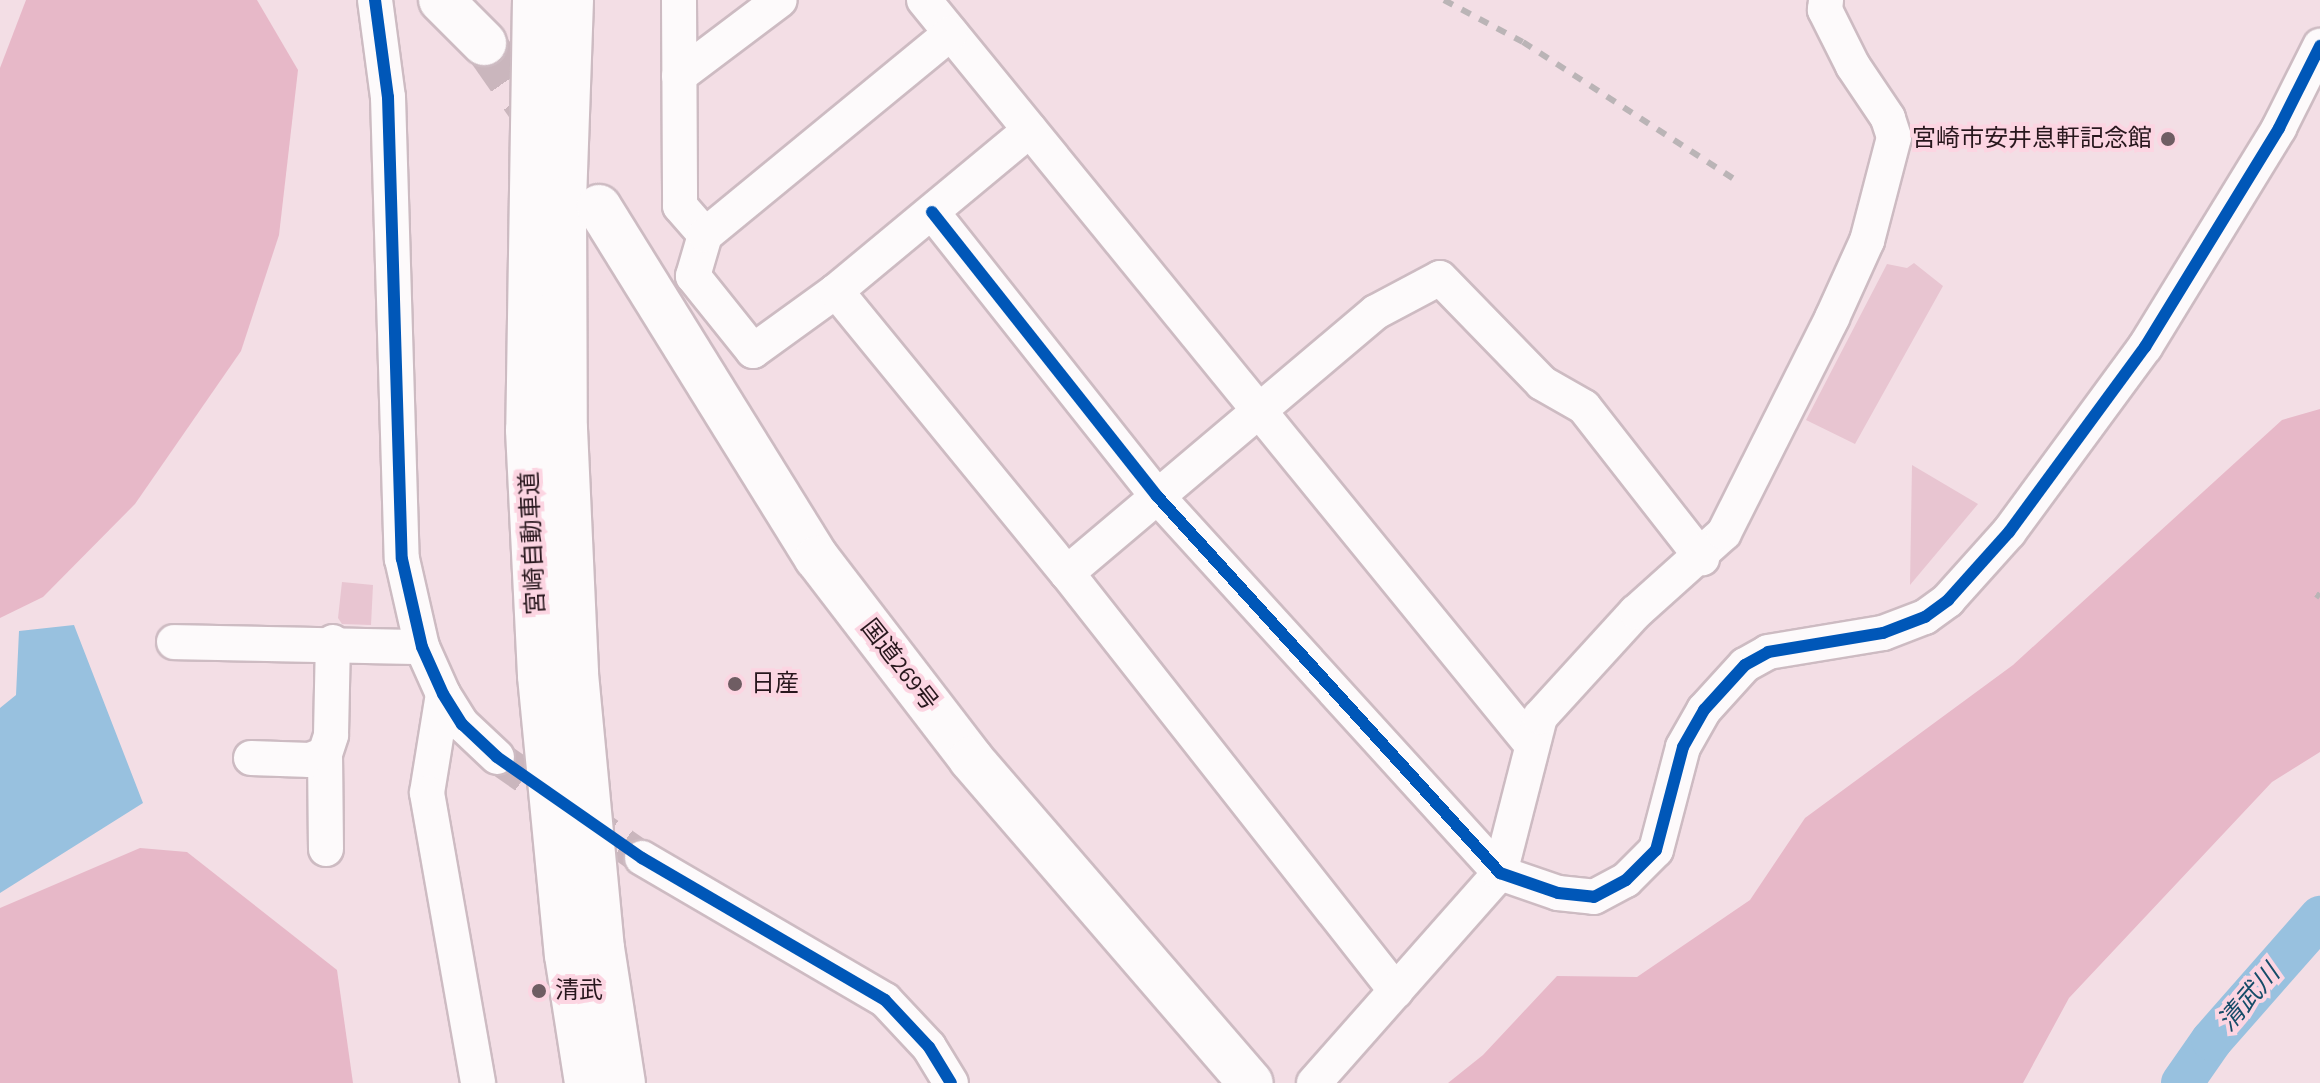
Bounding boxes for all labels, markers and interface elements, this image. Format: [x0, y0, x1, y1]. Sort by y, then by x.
place label: 宮崎市安井息軒記念館 [1912, 125, 2152, 153]
marker: 宮崎市安井息軒記念館 [2159, 130, 2177, 148]
street label: 宮崎自動車道 [515, 470, 551, 616]
street label: 国道269号 [854, 614, 944, 716]
place label: 日産 [751, 670, 799, 698]
marker: 日産 [726, 675, 744, 693]
water label: 清武川 [2212, 958, 2286, 1038]
place label: 清武 [555, 977, 603, 1005]
marker: 清武 [530, 982, 548, 1000]

